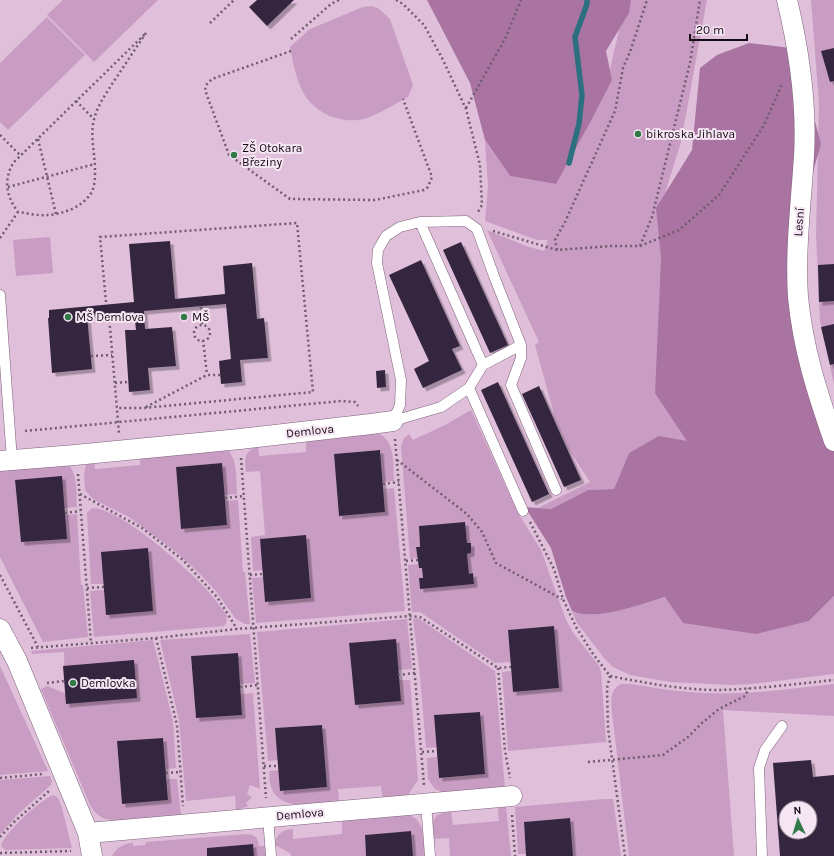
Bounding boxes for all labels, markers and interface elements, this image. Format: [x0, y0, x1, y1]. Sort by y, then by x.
scale bar [690, 16, 747, 42]
text: 20 m [696, 23, 724, 37]
place label: bikroska Jihlava [646, 127, 735, 141]
marker: bikroska Jihlava [633, 129, 643, 139]
place label: ZŠ Otokara Březiny [242, 140, 302, 169]
marker: ZŠ Otokara Březiny [229, 150, 239, 160]
street label: Lesní [791, 207, 807, 237]
place label: MŠ Demlova [76, 309, 144, 324]
place label: MŠ [192, 309, 209, 324]
marker: MŠ Demlova [63, 312, 73, 322]
marker: MŠ [179, 312, 189, 322]
street label: Demlova [285, 422, 335, 440]
place label: Demlovka [81, 676, 136, 690]
marker: Demlovka [68, 678, 78, 688]
north arrow [778, 800, 818, 840]
text: N [793, 804, 802, 817]
street label: Demlova [276, 805, 324, 823]

